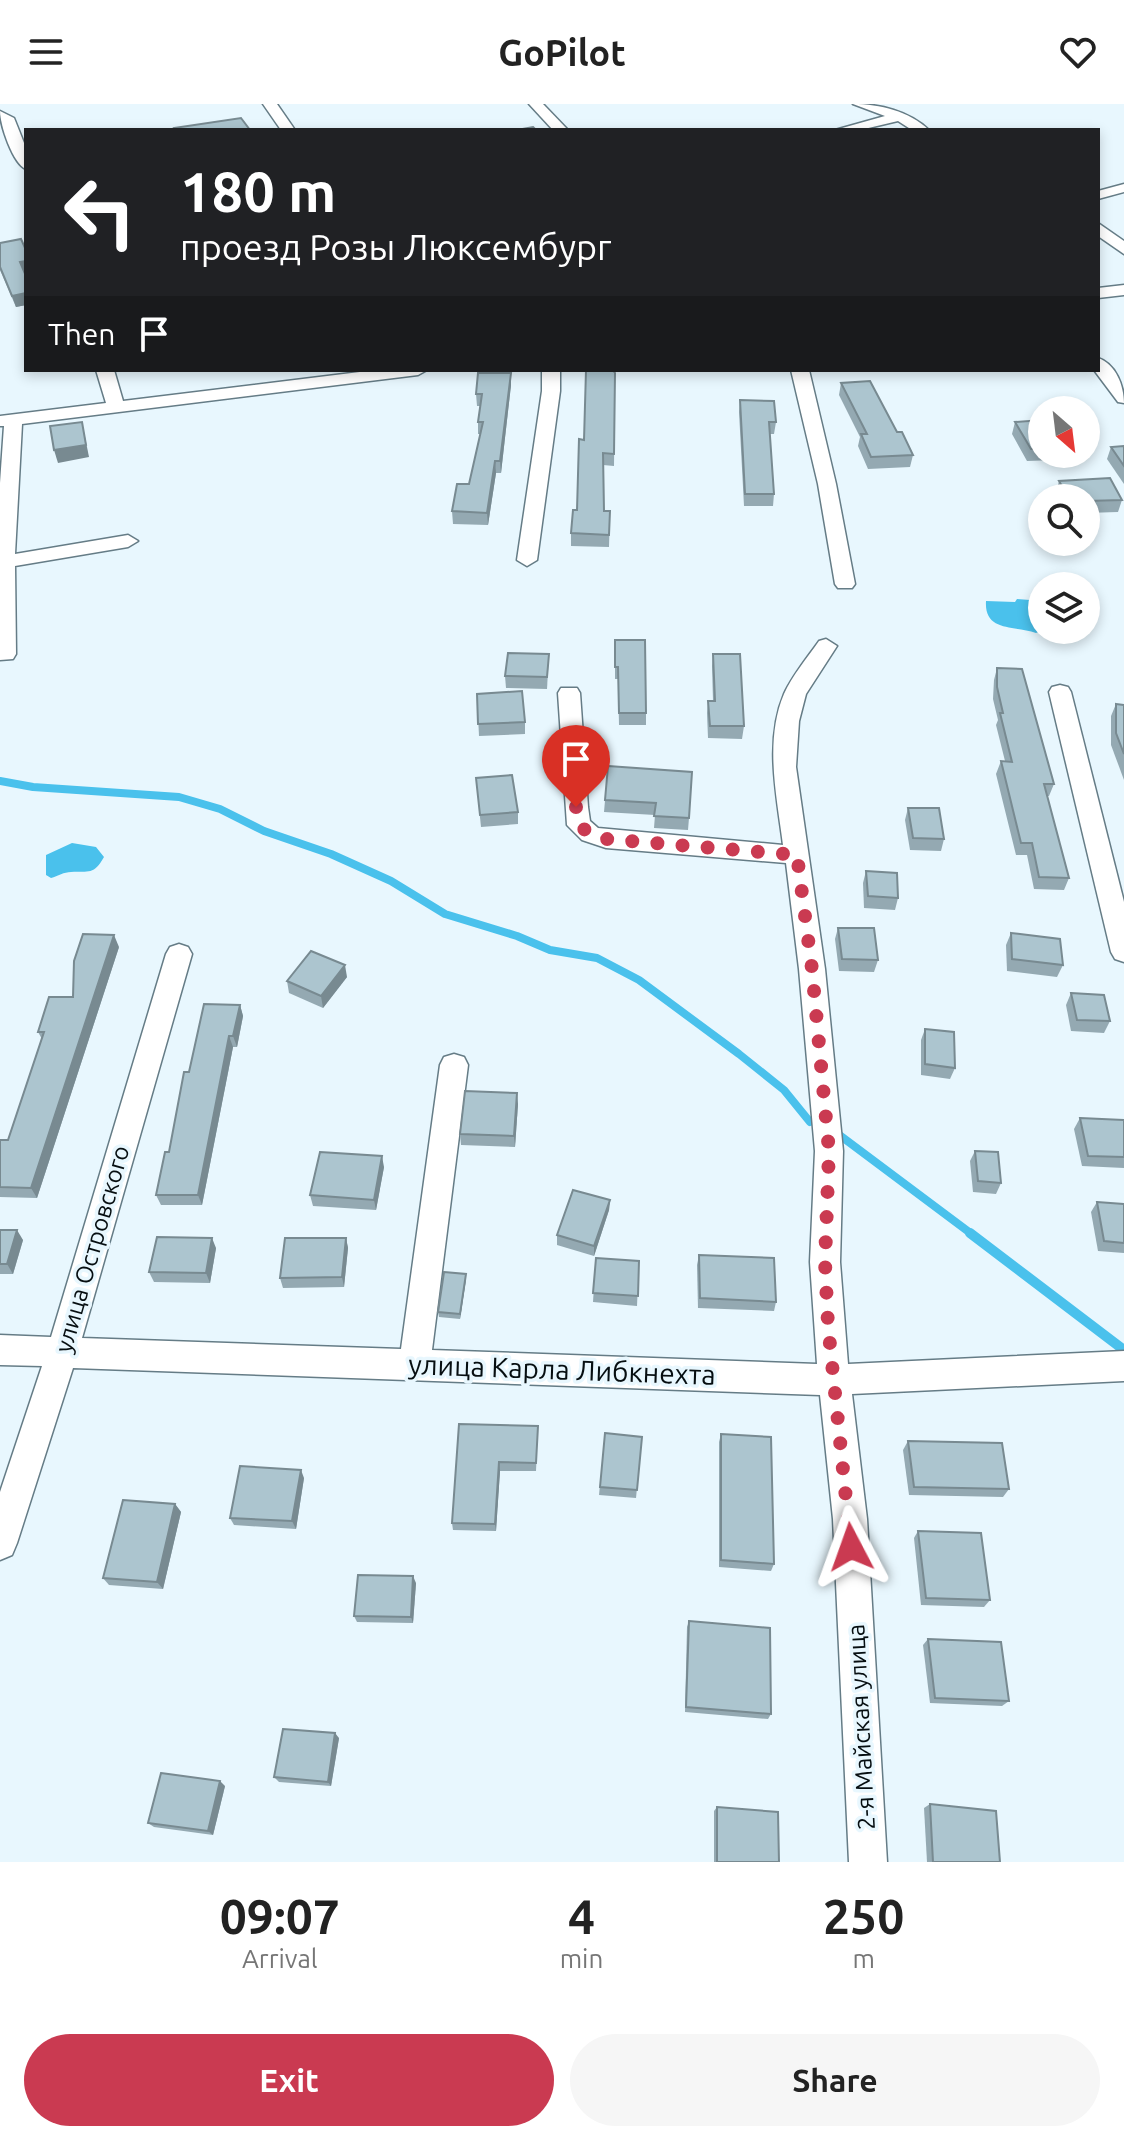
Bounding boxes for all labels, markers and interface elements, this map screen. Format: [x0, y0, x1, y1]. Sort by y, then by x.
icon: menu [24, 30, 68, 74]
icon: heart [1056, 30, 1100, 74]
text: GoPilot [498, 32, 626, 73]
icon: left [48, 160, 152, 264]
text: 180 m [180, 160, 336, 223]
text: проезд Розы Люксембург [180, 226, 612, 267]
icon: arrive [132, 312, 176, 356]
text: Then [48, 317, 116, 351]
north arrow [1028, 396, 1100, 468]
map controls [1028, 396, 1100, 644]
button: search [1028, 484, 1100, 556]
button: layers [1028, 572, 1100, 644]
pin [542, 725, 610, 807]
icon: arrive [554, 737, 598, 781]
street label: улица Островского [50, 1142, 134, 1356]
street label: улица Карла Либкнехта [408, 1348, 716, 1390]
position arrow [809, 1505, 893, 1589]
street label: 2-я Майская улица [842, 1623, 880, 1831]
text: 09:07 [220, 1889, 340, 1943]
text: 4 [568, 1889, 595, 1943]
text: 250 [823, 1889, 904, 1943]
text: Arrival [242, 1944, 318, 1973]
text: min [560, 1944, 603, 1973]
text: m [852, 1944, 875, 1973]
button: Exit [24, 2034, 554, 2126]
button: Share [570, 2034, 1100, 2126]

